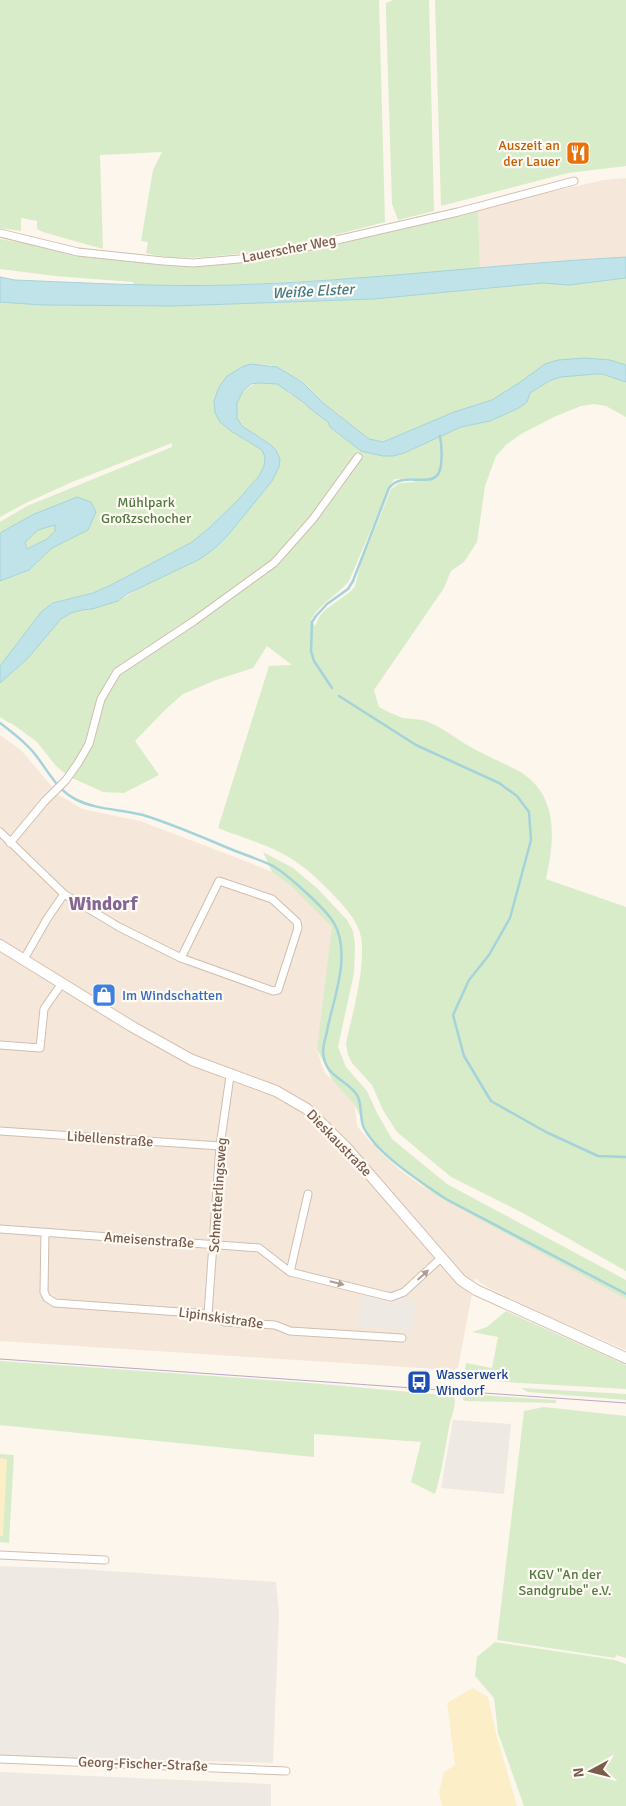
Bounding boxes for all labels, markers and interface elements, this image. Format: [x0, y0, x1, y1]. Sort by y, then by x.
place label: Auszeit an der Lauer [498, 137, 561, 170]
restaurant icon: Auszeit an der Lauer [565, 140, 591, 166]
street label: Lauerscher Weg [241, 232, 337, 266]
water label: Weiße Elster [272, 280, 357, 302]
park label: Mühlpark Großzschocher [101, 494, 192, 527]
district label: Windorf [69, 892, 138, 916]
shop icon: Im Windschatten [91, 982, 117, 1008]
place label: Im Windschatten [122, 987, 223, 1004]
street label: Dieskaustraße [303, 1106, 375, 1180]
street label: Libellenstraße [66, 1127, 154, 1151]
street label: Schmetterlingsweg [205, 1137, 231, 1253]
street label: Ameisenstraße [103, 1228, 195, 1252]
one-way arrow [417, 1269, 430, 1280]
one-way arrow [330, 1279, 345, 1287]
street label: Lipinskistraße [177, 1304, 265, 1332]
place label: Wasserwerk Windorf [436, 1366, 508, 1399]
bus stop icon: Wasserwerk Windorf [406, 1369, 432, 1395]
park label: KGV "An der Sandgrube" e.V. [519, 1566, 611, 1599]
north arrow [566, 1746, 616, 1796]
street label: Georg-Fischer-Straße [78, 1753, 208, 1775]
text: N [570, 1767, 588, 1778]

